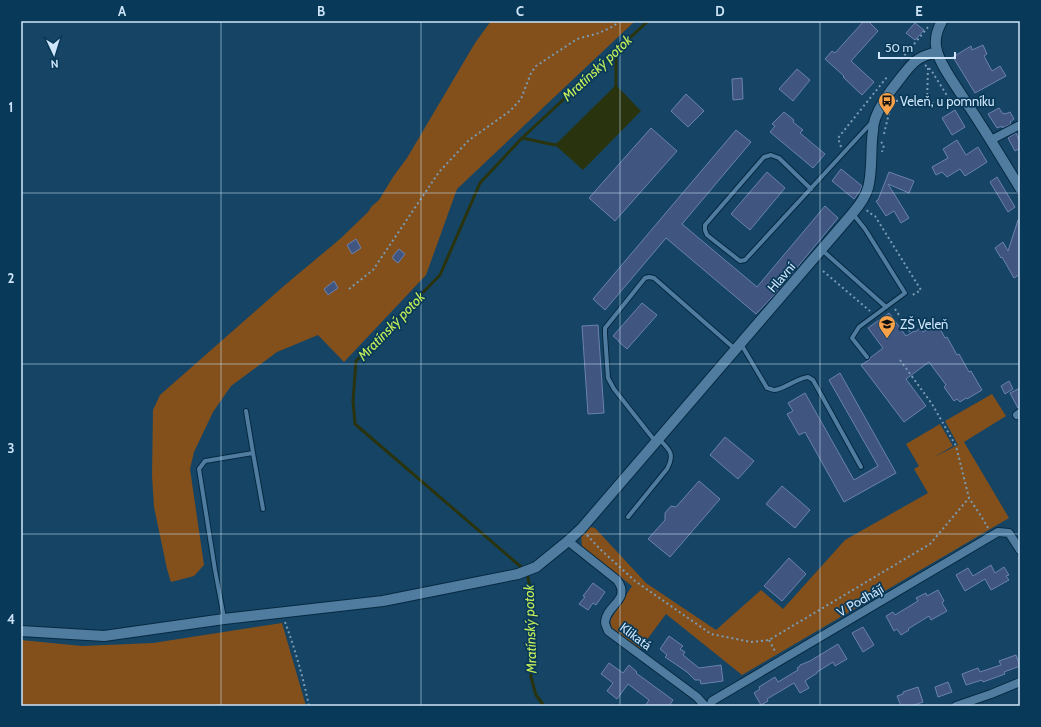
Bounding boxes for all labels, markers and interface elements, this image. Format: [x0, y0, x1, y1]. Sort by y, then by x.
text: A [118, 3, 127, 19]
text: B [317, 3, 325, 19]
text: C [516, 3, 524, 19]
text: D [715, 3, 725, 19]
text: E [915, 3, 923, 19]
water label: Mratínský potok [558, 30, 636, 106]
north arrow [34, 34, 74, 74]
scale bar [879, 34, 955, 60]
text: 50 m [885, 40, 913, 55]
text: N [50, 57, 59, 71]
bus stop icon: Veleň, u pomníku [877, 91, 897, 116]
place label: Veleň, u pomníku [900, 93, 995, 109]
text: 1 [9, 99, 13, 115]
street label: Hlavní [764, 259, 799, 295]
text: 2 [8, 270, 15, 286]
water label: Mratínský potok [353, 287, 429, 365]
school or university icon: ZŠ Veleň [877, 314, 897, 339]
place label: ZŠ Veleň [900, 315, 948, 332]
text: 3 [7, 440, 15, 456]
street label: V Podhájí [834, 580, 887, 621]
water label: Mratínský potok [519, 583, 541, 675]
text: 4 [7, 611, 15, 627]
street label: Klikatá [617, 619, 656, 654]

